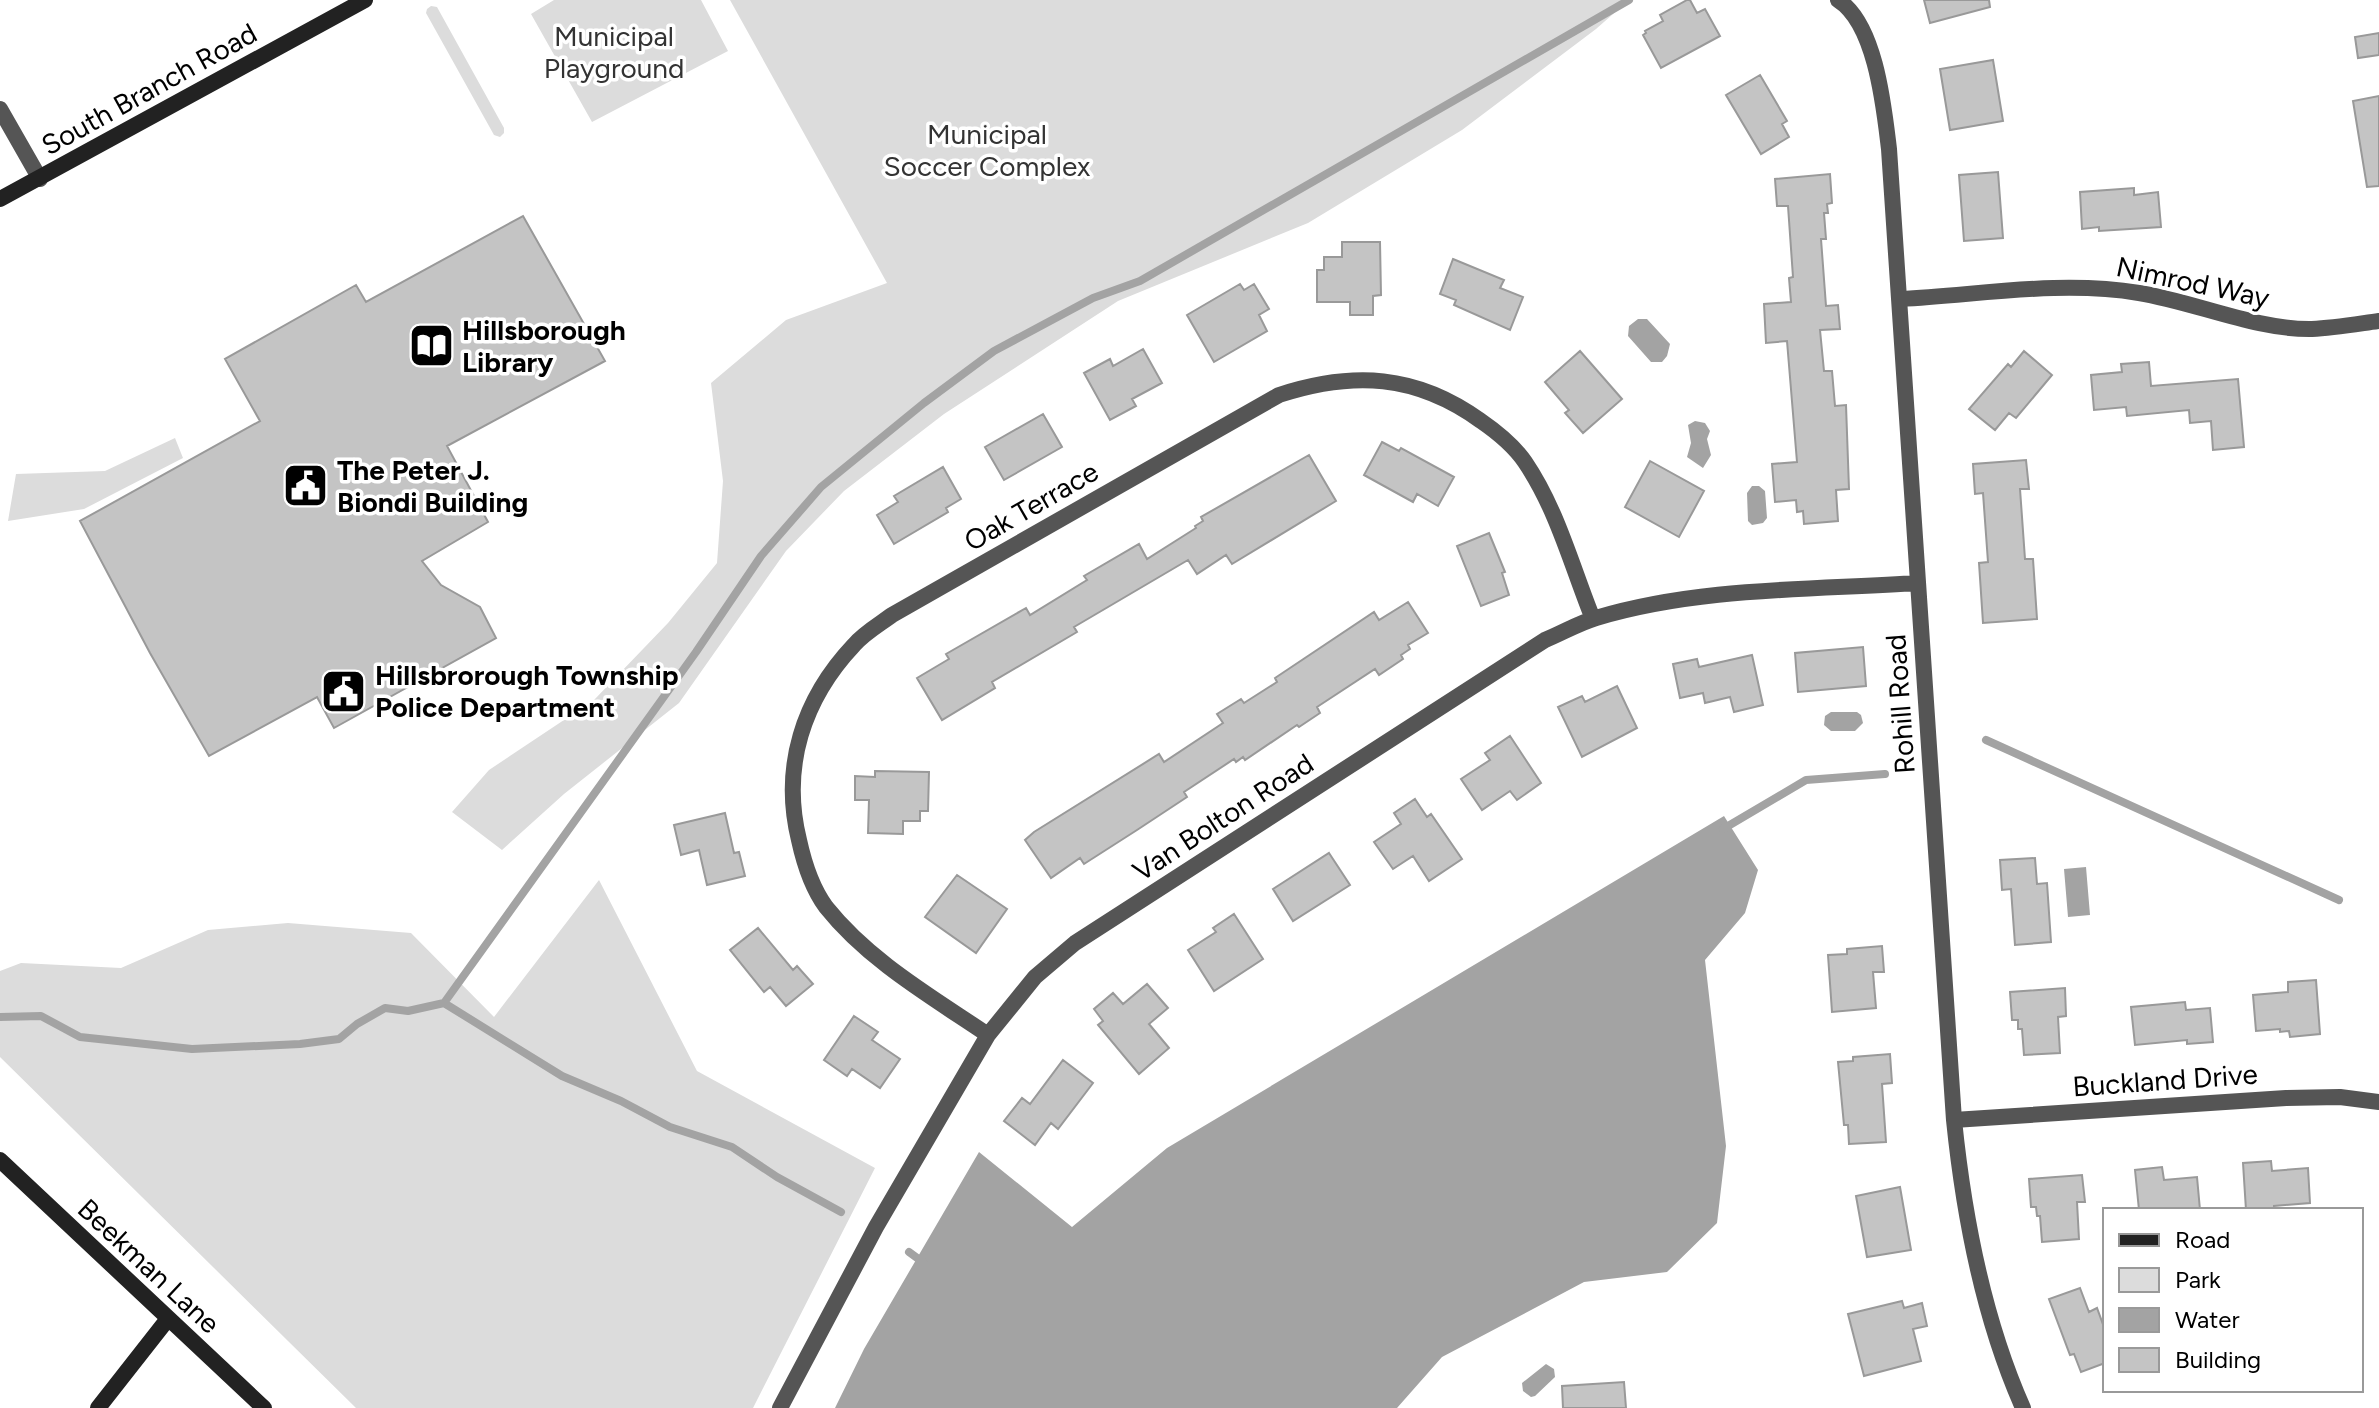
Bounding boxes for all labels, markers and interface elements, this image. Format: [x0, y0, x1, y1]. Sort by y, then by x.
street label: South Branch Road [35, 16, 263, 162]
park label: Municipal Playground [544, 19, 684, 85]
park label: Municipal Soccer Complex [884, 117, 1091, 183]
street label: Nimrod Way [2113, 249, 2273, 315]
place label: Hillsborough Library [462, 313, 626, 379]
library icon: Hillsborough Library [407, 322, 455, 370]
place label: The Peter J. Biondi Building [337, 453, 528, 519]
street label: Oak Terrace [958, 454, 1104, 558]
public building icon: The Peter J. Biondi Building [282, 462, 330, 510]
street label: Rohill Road [1878, 633, 1922, 775]
place label: Hillsbrorough Township Police Department [375, 658, 679, 724]
public building icon: Hillsbrorough Township Police Department [320, 667, 368, 715]
street label: Van Bolton Road [1126, 746, 1320, 888]
street label: Buckland Drive [2071, 1057, 2259, 1103]
street label: Beekman Lane [71, 1192, 227, 1340]
legend [2103, 1208, 2363, 1392]
text: Road [2175, 1225, 2230, 1254]
text: Park [2175, 1265, 2221, 1294]
text: Water [2175, 1305, 2240, 1334]
text: Building [2175, 1345, 2261, 1374]

